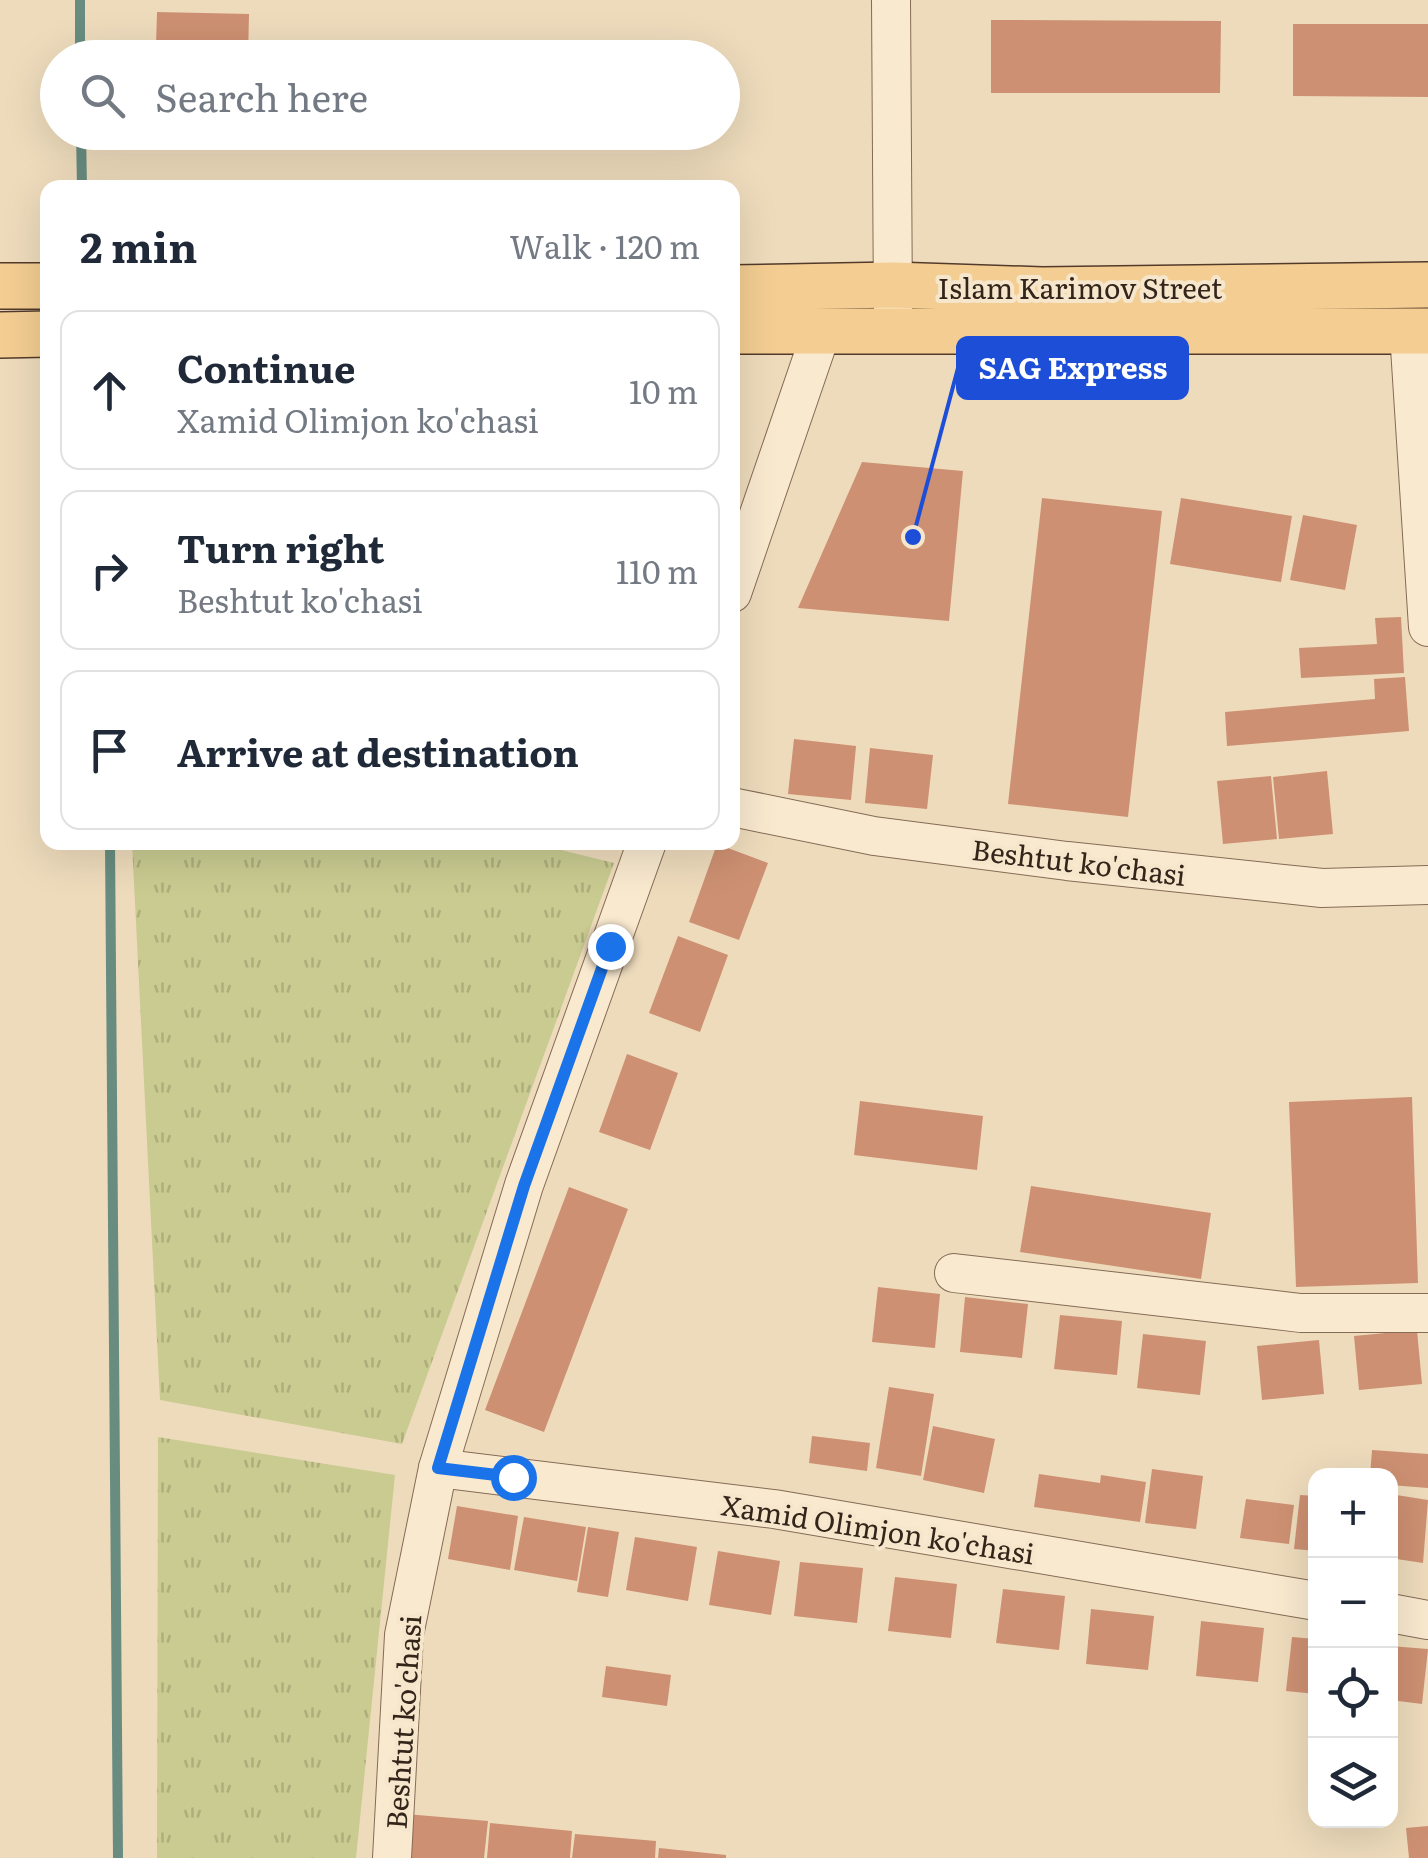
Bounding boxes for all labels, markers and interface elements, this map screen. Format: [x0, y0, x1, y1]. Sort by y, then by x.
search box [40, 40, 740, 150]
text: Search here [155, 67, 368, 124]
icon: search [75, 68, 130, 123]
text: 2 min [80, 214, 197, 276]
text: Walk · 120 m [509, 221, 700, 269]
street label: Islam Karimov Street [938, 266, 1223, 308]
text: Continue [177, 338, 355, 395]
callout: SAG Express [958, 338, 1187, 398]
text: SAG Express [978, 344, 1168, 388]
icon: ahead [82, 363, 137, 418]
text: 10 m [629, 366, 698, 414]
text: Xamid Olimjon ko'chasi [177, 395, 539, 443]
text: Turn right [177, 518, 384, 575]
icon: right [82, 543, 137, 598]
text: 110 m [616, 546, 698, 594]
text: Beshtut ko'chasi [177, 575, 423, 623]
text: Arrive at destination [177, 722, 579, 779]
icon: arrive [82, 723, 137, 778]
street label: Beshtut ko'chasi [970, 827, 1188, 895]
route end [588, 924, 634, 970]
route start [491, 1455, 537, 1501]
map controls [1308, 1468, 1398, 1828]
button: + [1308, 1468, 1398, 1558]
street label: Xamid Olimjon ko'chasi [718, 1483, 1038, 1573]
button: − [1308, 1558, 1398, 1648]
street label: Beshtut ko'chasi [374, 1613, 430, 1831]
button: locate [1308, 1648, 1398, 1738]
button: layers [1308, 1738, 1398, 1828]

